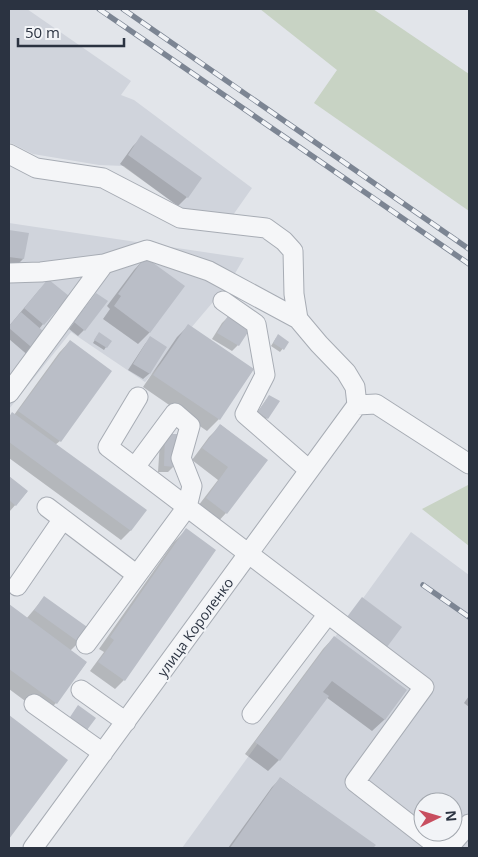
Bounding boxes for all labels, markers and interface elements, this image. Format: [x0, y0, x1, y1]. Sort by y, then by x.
scale bar [18, 15, 124, 47]
text: 50 m [25, 22, 60, 42]
street label: улица Короленко [153, 574, 237, 680]
north arrow [413, 792, 463, 842]
text: N [441, 809, 461, 822]

